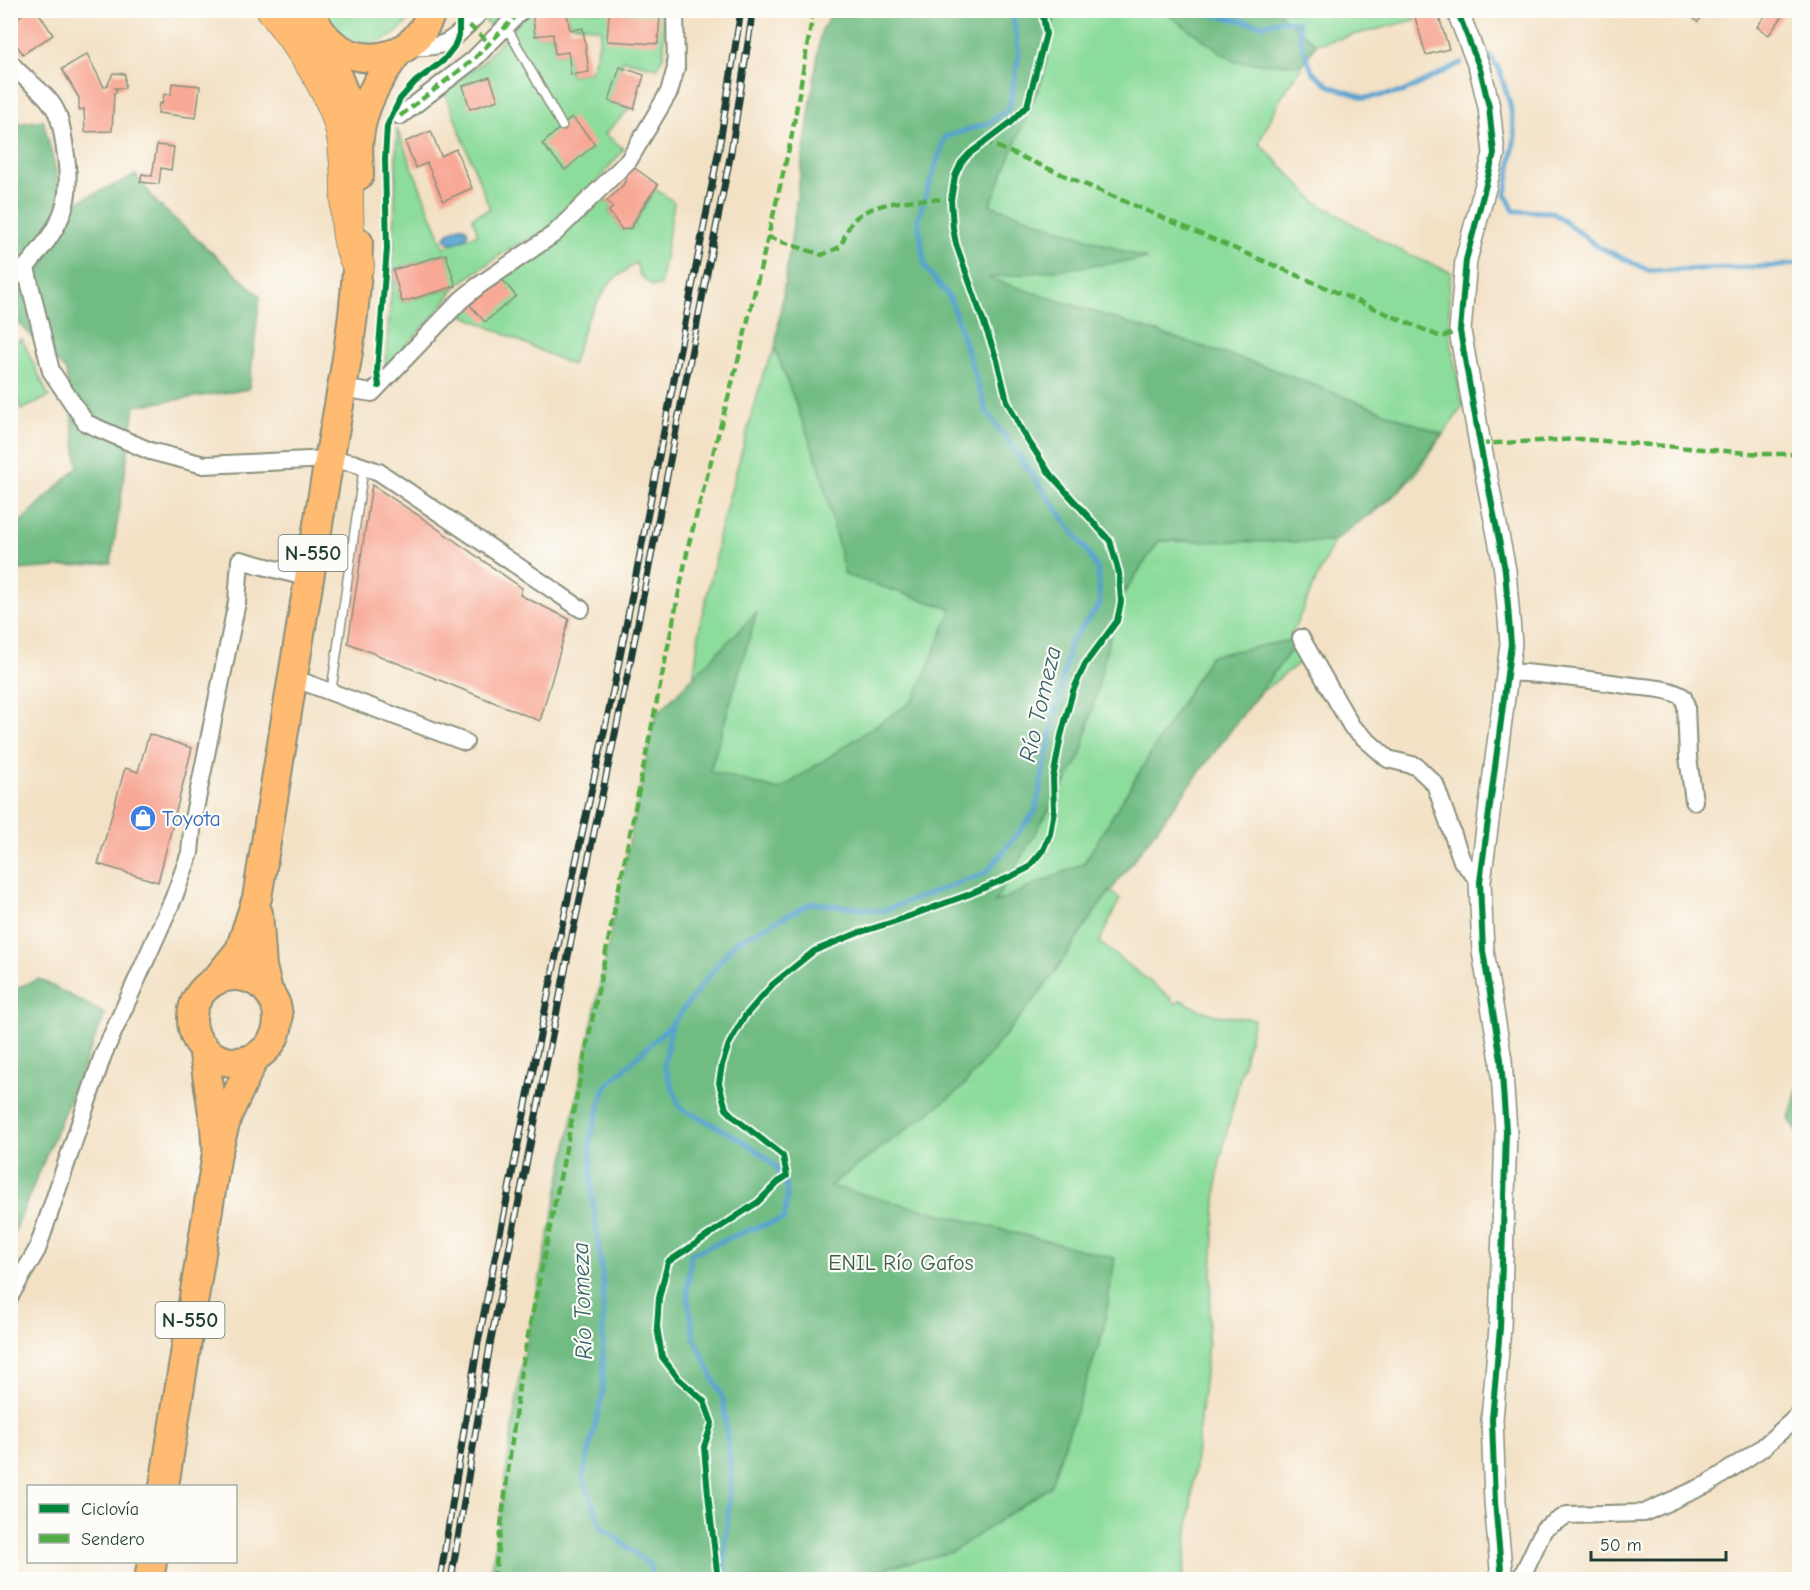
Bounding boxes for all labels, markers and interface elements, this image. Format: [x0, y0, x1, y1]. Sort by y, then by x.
road number: N-550 [278, 535, 348, 571]
water label: Río Tomeza [1013, 643, 1067, 765]
shop icon: Toyota [128, 803, 158, 833]
place label: Toyota [162, 806, 221, 832]
water label: Río Tomeza [566, 1242, 598, 1360]
park label: ENIL Río Gafos [828, 1250, 974, 1276]
road number: N-550 [156, 1302, 225, 1338]
legend [27, 1485, 237, 1563]
text: Ciclovía [81, 1499, 139, 1520]
scale bar [1591, 1524, 1726, 1562]
text: Sendero [81, 1529, 145, 1550]
text: 50 m [1600, 1535, 1642, 1556]

